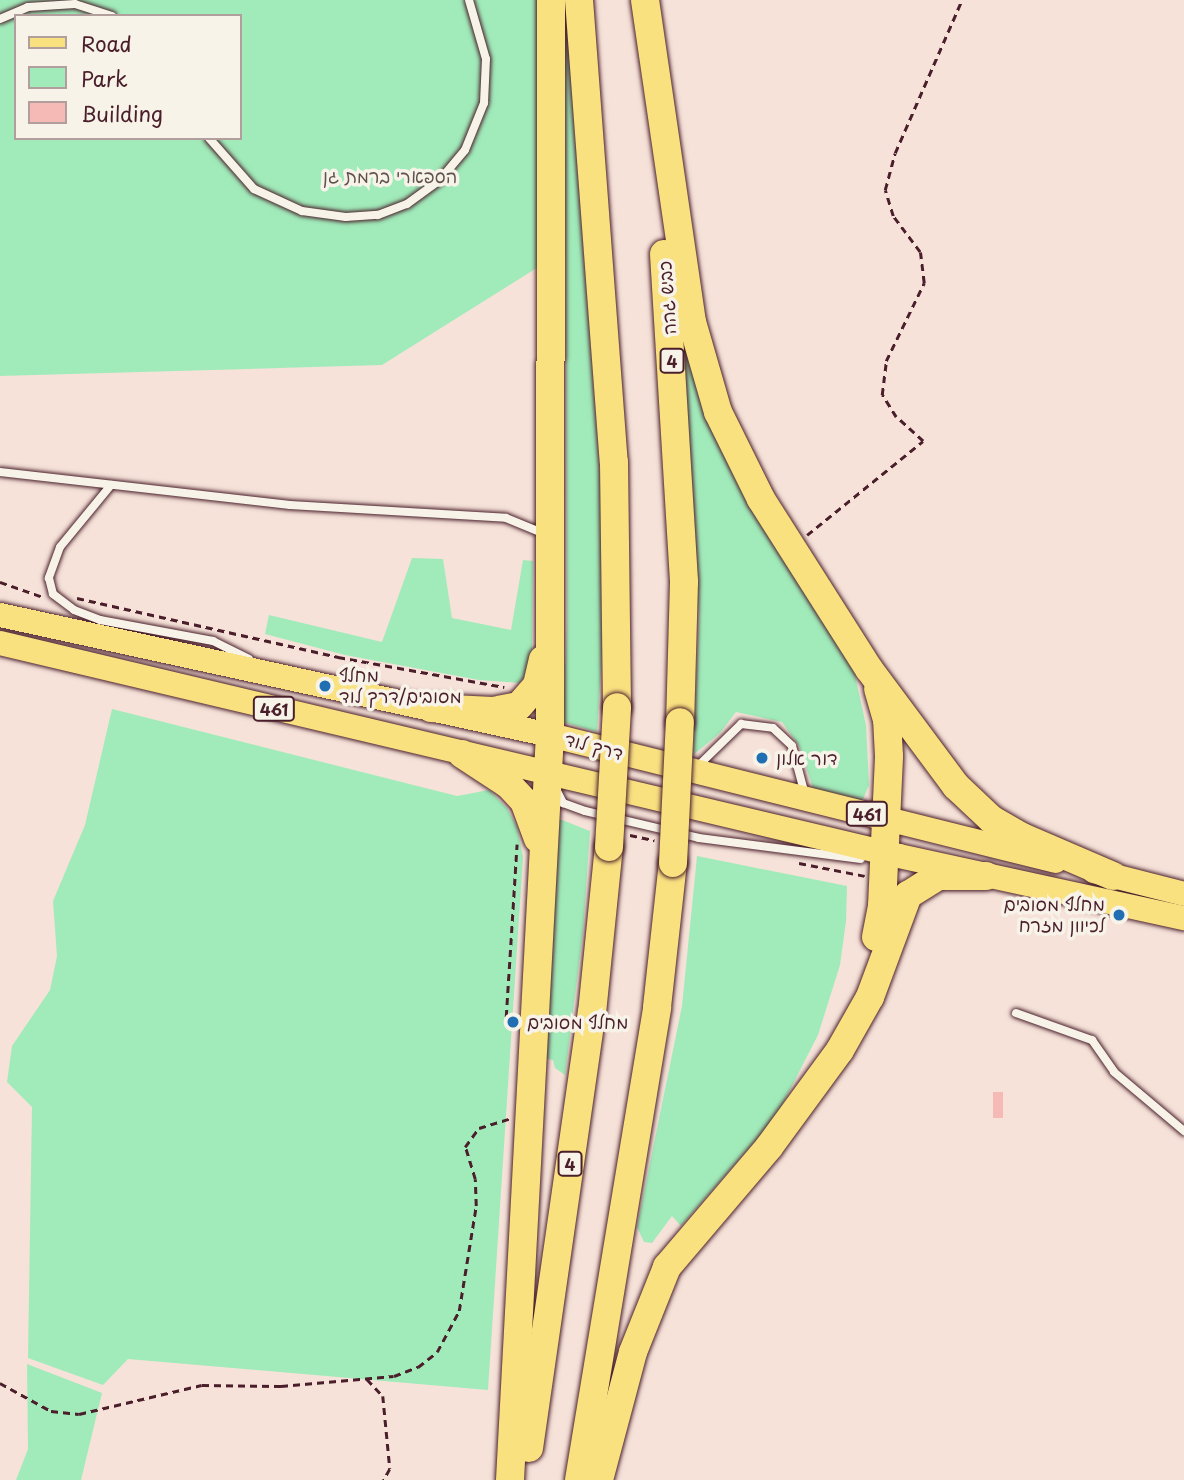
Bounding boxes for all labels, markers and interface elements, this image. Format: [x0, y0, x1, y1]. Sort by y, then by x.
legend [14, 14, 242, 140]
text: Road [81, 27, 132, 59]
text: Park [81, 62, 128, 94]
text: Building [81, 97, 163, 129]
park label: הספארי ברמת גן [323, 165, 457, 187]
street label: כביש גהה [654, 260, 680, 336]
road number: 4 [658, 348, 686, 374]
place label: מחלף מסובים/דרך לוד [339, 665, 462, 708]
marker: מחלף מסובים/דרך לוד [317, 678, 333, 694]
road number: 461 [251, 696, 297, 722]
street label: דרך לוד [562, 728, 626, 764]
place label: דור אלון [776, 747, 838, 769]
marker: דור אלון [754, 750, 770, 766]
road number: 461 [844, 802, 890, 827]
place label: מחלף מסובים לכיוון מזרח [1004, 894, 1105, 936]
marker: מחלף מסובים לכיוון מזרח [1111, 907, 1127, 923]
place label: מחלף מסובים [527, 1011, 628, 1033]
marker: מחלף מסובים [505, 1014, 521, 1030]
road number: 4 [556, 1152, 584, 1176]

